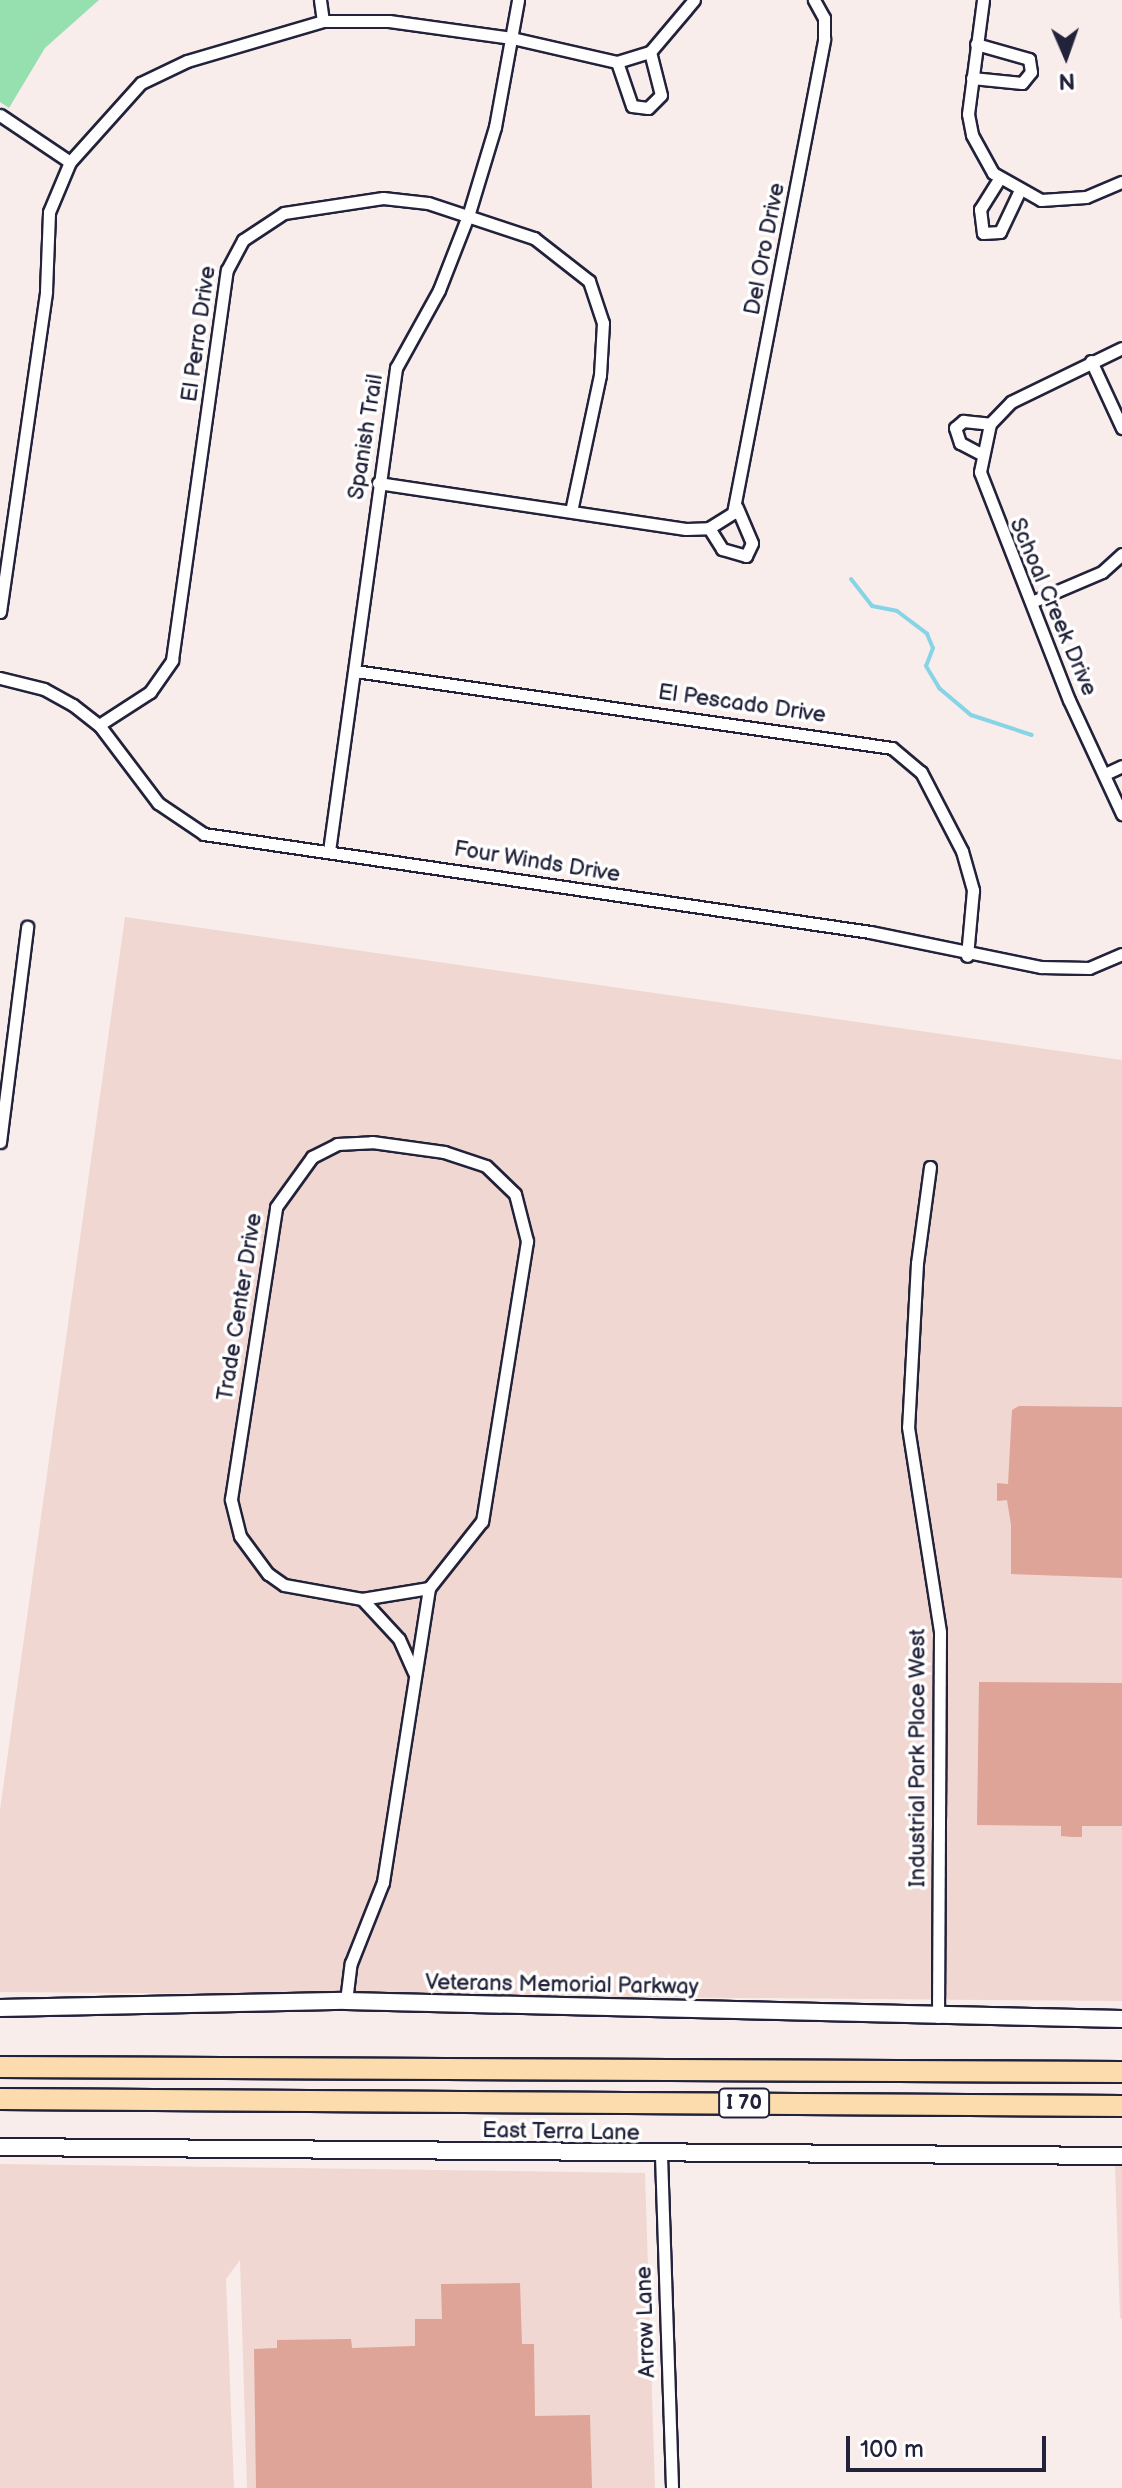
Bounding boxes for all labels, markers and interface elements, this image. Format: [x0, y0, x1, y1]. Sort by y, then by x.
north arrow [1026, 16, 1106, 96]
text: N [1058, 67, 1076, 94]
street label: Del Oro Drive [739, 181, 791, 317]
street label: El Perro Drive [176, 264, 222, 404]
street label: Spanish Trail [343, 372, 389, 502]
street label: Schoal Creek Drive [1004, 514, 1102, 700]
street label: El Pescado Drive [656, 679, 828, 729]
street label: Four Winds Drive [452, 836, 622, 888]
street label: Trade Center Drive [212, 1211, 268, 1403]
street label: Industrial Park Place West [905, 1628, 931, 1888]
street label: Veterans Memorial Parkway [425, 1969, 699, 2001]
road number: I 70 [718, 2087, 770, 2119]
street label: East Terra Lane [482, 2117, 640, 2147]
street label: Arrow Lane [631, 2266, 661, 2378]
scale bar [850, 2420, 1050, 2470]
text: 100 m [860, 2435, 924, 2464]

